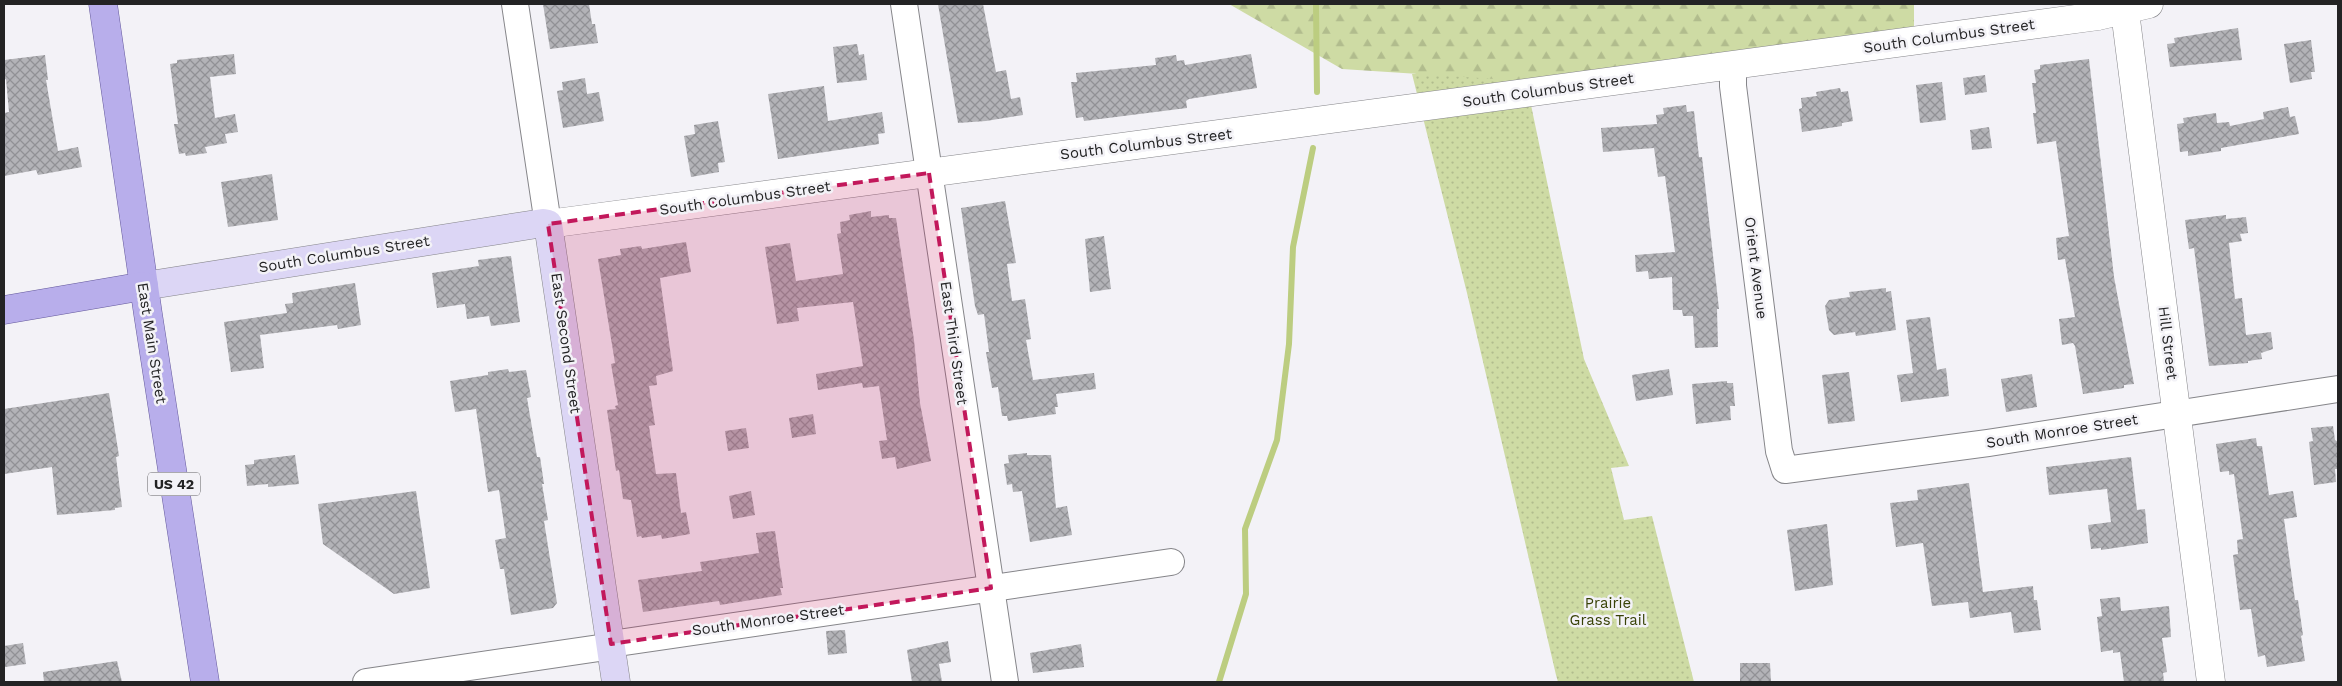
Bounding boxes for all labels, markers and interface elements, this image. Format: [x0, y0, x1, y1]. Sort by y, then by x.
street label: South Columbus Street [1862, 15, 2037, 57]
street label: South Columbus Street [1461, 69, 1636, 111]
street label: South Columbus Street [1059, 124, 1234, 163]
street label: South Columbus Street [658, 177, 833, 219]
street label: Orient Avenue [1741, 216, 1771, 320]
street label: South Columbus Street [257, 231, 431, 276]
street label: East Second Street [547, 271, 585, 415]
street label: East Third Street [936, 280, 972, 407]
street label: East Main Street [134, 281, 171, 405]
street label: Hill Street [2155, 305, 2182, 381]
street label: South Monroe Street [1985, 410, 2140, 452]
road number: US 42 [148, 472, 200, 496]
park label: Prairie Grass Trail [1570, 594, 1647, 629]
street label: South Monroe Street [691, 600, 846, 640]

